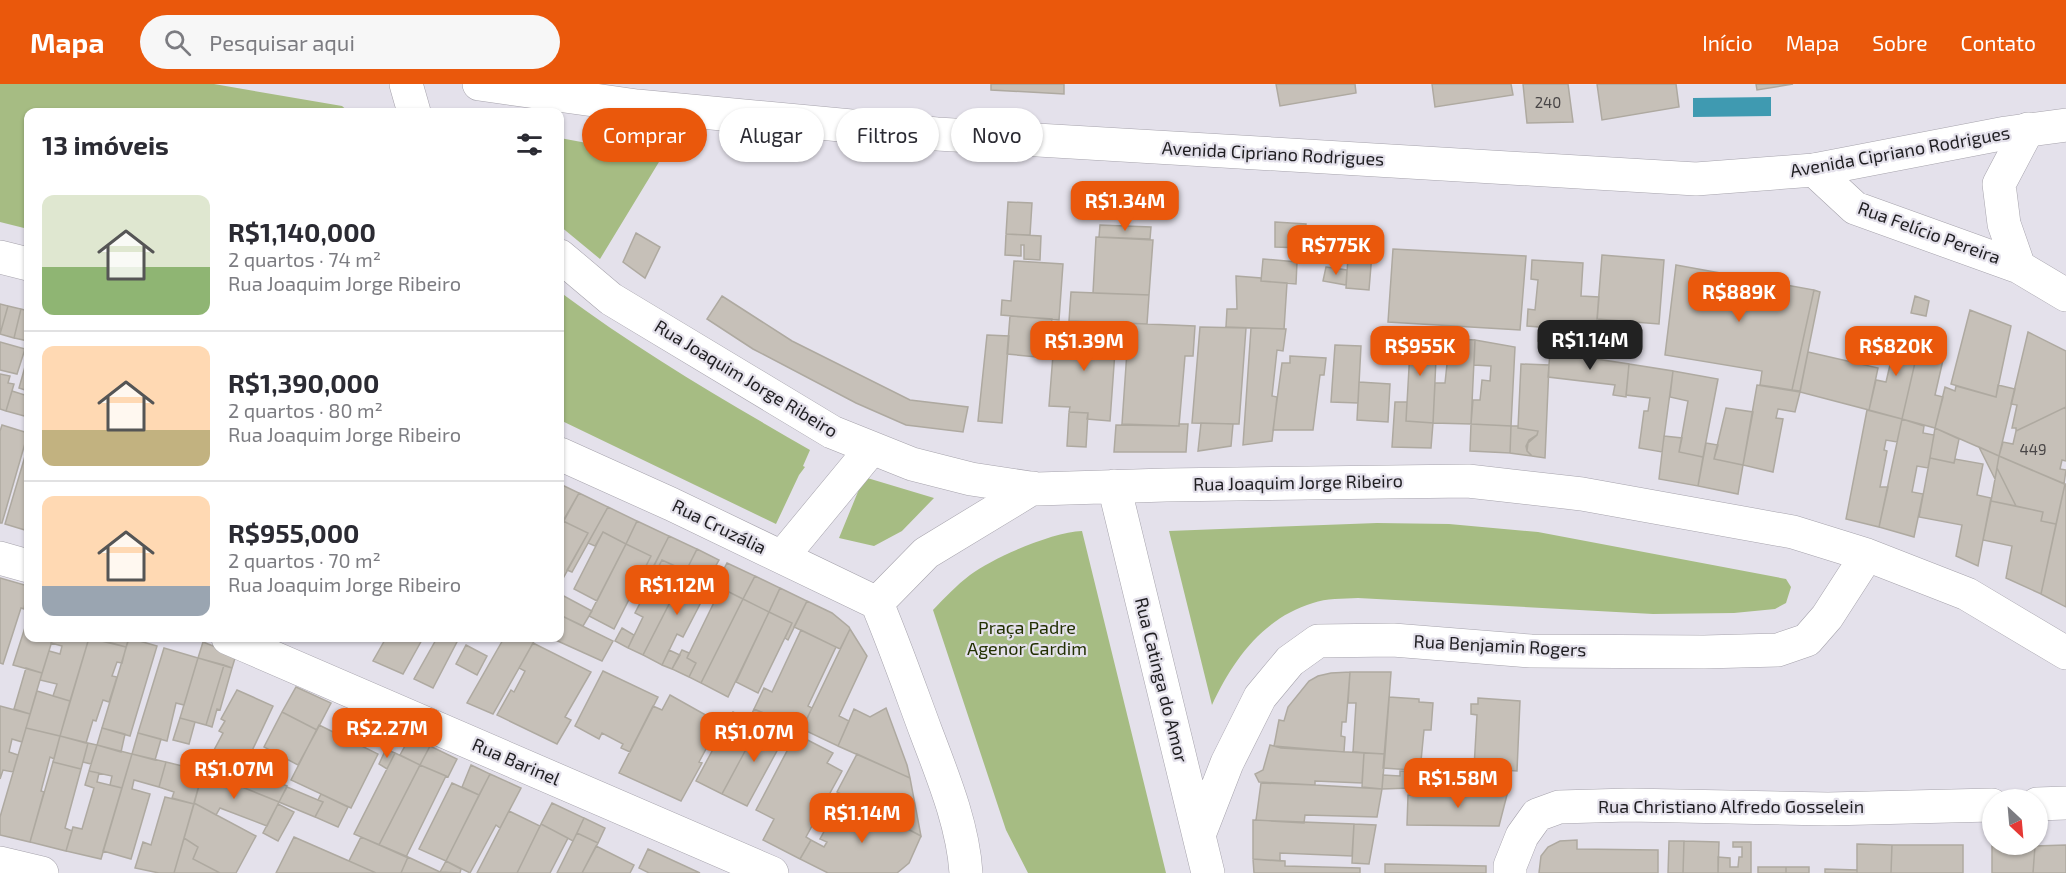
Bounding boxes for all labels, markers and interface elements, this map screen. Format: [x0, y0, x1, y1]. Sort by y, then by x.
search box [140, 15, 560, 69]
text: Mapa [30, 25, 104, 59]
icon: search [161, 26, 194, 59]
text: Pesquisar aqui [209, 29, 355, 55]
text: Início [1702, 30, 1753, 55]
text: Mapa [1786, 30, 1839, 55]
text: Sobre [1872, 30, 1927, 55]
text: Contato [1960, 30, 2036, 55]
house number: 240 [1535, 93, 1561, 111]
chip: Comprar [582, 108, 707, 162]
chip: Alugar [719, 108, 824, 162]
chip: Filtros [836, 108, 939, 162]
chip: Novo [951, 108, 1043, 162]
street label: Avenida Cipriano Rodrigues [1788, 121, 2011, 181]
icon: filters [513, 128, 546, 161]
text: 13 imóveis [42, 129, 169, 160]
street label: Avenida Cipriano Rodrigues [1161, 136, 1385, 170]
pin: R$1.34M [1070, 181, 1180, 232]
text: R$1.34M [1085, 188, 1165, 212]
street label: Rua Felício Pereira [1855, 196, 2004, 268]
text: R$1,140,000 [228, 216, 376, 247]
icon: home [90, 219, 162, 291]
pin: R$775K [1287, 225, 1385, 276]
text: R$775K [1301, 232, 1371, 256]
text: 2 quartos · 74 m² [228, 247, 381, 271]
text: Rua Joaquim Jorge Ribeiro [228, 271, 461, 295]
pin: R$889K [1690, 272, 1788, 323]
text: R$889K [1702, 279, 1776, 303]
street label: Rua Joaquim Jorge Ribeiro [651, 315, 842, 442]
pin: R$1.14M [1535, 320, 1645, 371]
pin: R$1.39M [1029, 321, 1139, 372]
pin: R$955K [1371, 326, 1469, 377]
pin: R$820K [1847, 326, 1945, 377]
text: R$1.14M [1552, 327, 1628, 351]
text: R$1.39M [1044, 328, 1124, 352]
text: R$955K [1384, 333, 1456, 357]
text: R$820K [1859, 333, 1933, 357]
text: R$1,390,000 [228, 367, 379, 398]
icon: home [90, 370, 162, 442]
text: 2 quartos · 80 m² [228, 398, 383, 422]
text: Rua Joaquim Jorge Ribeiro [228, 422, 461, 446]
house number: 449 [2019, 440, 2047, 458]
street label: Rua Joaquim Jorge Ribeiro [1193, 469, 1403, 495]
street label: Rua Cruzália [669, 494, 770, 558]
text: R$955,000 [228, 517, 359, 548]
icon: home [90, 520, 162, 592]
text: 2 quartos · 70 m² [228, 548, 381, 572]
pin: R$1.12M [622, 565, 732, 616]
text: Rua Joaquim Jorge Ribeiro [228, 572, 461, 596]
text: R$1.12M [639, 572, 715, 596]
street label: Rua Catinga do Amor [1131, 595, 1193, 765]
park label: Praça Padre Agenor Cardim [967, 616, 1087, 659]
street label: Rua Benjamin Rogers [1413, 629, 1587, 661]
pin: R$2.27M [332, 708, 442, 759]
pin: R$1.07M [699, 712, 809, 763]
text: R$2.27M [346, 715, 428, 739]
text: R$1.07M [714, 719, 794, 743]
street label: Rua Barinel [469, 733, 564, 790]
pin: R$1.07M [179, 749, 289, 800]
text: R$1.07M [194, 756, 274, 780]
pin: R$1.58M [1403, 758, 1513, 809]
text: R$1.58M [1418, 765, 1498, 789]
north arrow [1982, 789, 2048, 855]
map controls [1982, 789, 2048, 855]
pin: R$1.14M [807, 793, 917, 844]
street label: Rua Christiano Alfredo Gosselein [1598, 795, 1864, 817]
text: R$1.14M [824, 800, 900, 824]

